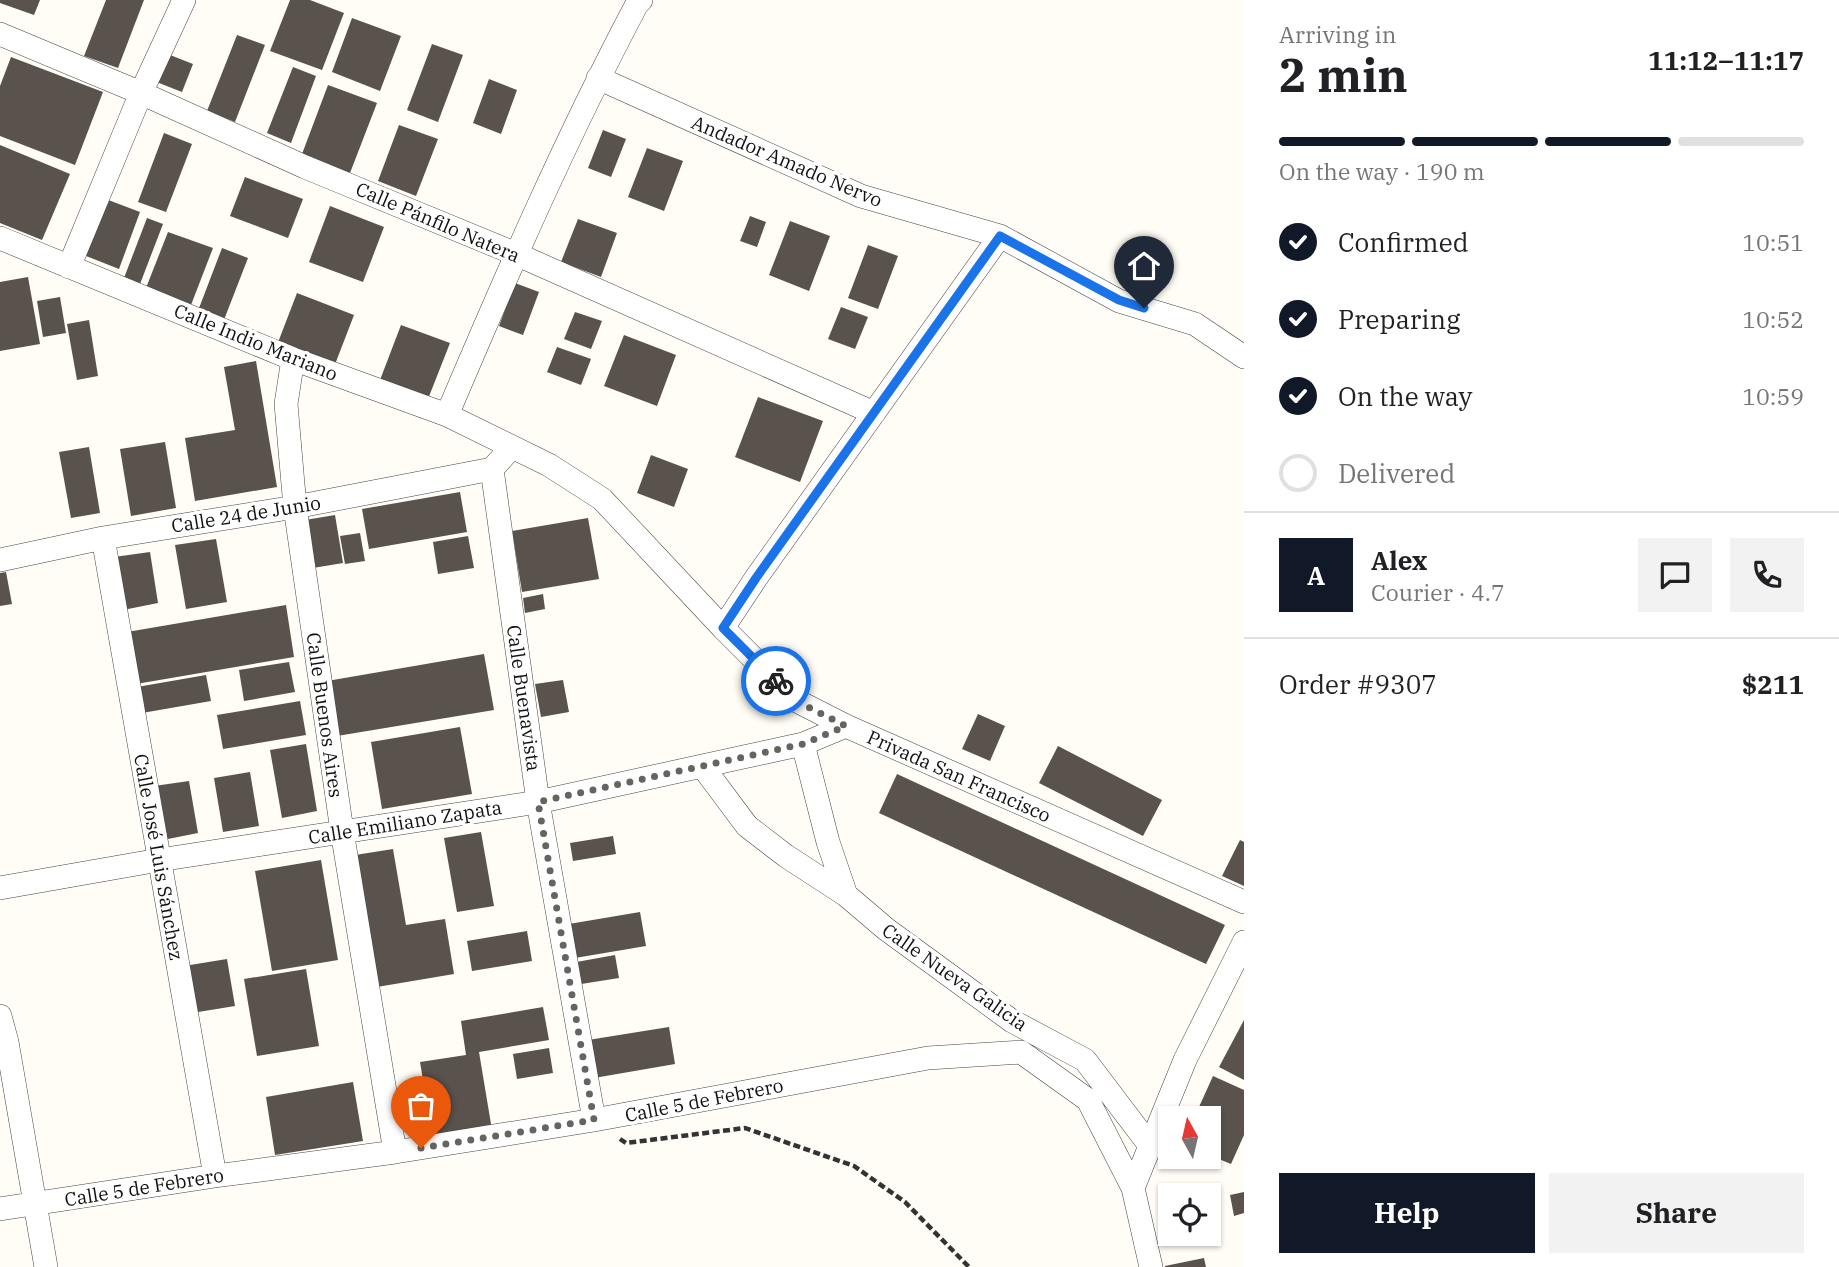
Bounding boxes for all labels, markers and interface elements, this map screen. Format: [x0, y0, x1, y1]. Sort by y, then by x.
text: Arriving in [1279, 19, 1396, 49]
text: 11:12–11:17 [1648, 43, 1804, 77]
text: 2 min [1279, 45, 1408, 105]
street label: Andador Amado Nervo [688, 110, 886, 212]
text: On the way · 190 m [1279, 156, 1485, 186]
street label: Calle Pánfilo Natera [352, 177, 524, 267]
icon: check [1279, 223, 1317, 261]
text: Confirmed [1338, 225, 1469, 259]
text: 10:51 [1742, 227, 1804, 257]
pin [1114, 236, 1174, 308]
icon: home [1125, 247, 1163, 285]
street label: Calle Indio Mariano [171, 298, 341, 386]
icon: check [1279, 300, 1317, 338]
text: Preparing [1338, 302, 1460, 336]
text: 10:52 [1742, 304, 1804, 334]
icon: check [1279, 377, 1317, 415]
text: On the way [1338, 379, 1472, 413]
text: 10:59 [1742, 381, 1804, 411]
text: Delivered [1338, 456, 1455, 490]
street label: Calle 24 de Junio [170, 490, 322, 538]
button: chat [1638, 538, 1712, 612]
button: phone [1730, 538, 1804, 612]
text: Alex [1371, 543, 1427, 577]
text: A [1307, 558, 1325, 592]
text: Courier · 4.7 [1371, 577, 1505, 607]
street label: Calle Buenavista [502, 623, 546, 773]
street label: Calle Buenos Aires [302, 631, 348, 799]
courier [741, 646, 811, 716]
icon: bike [757, 662, 795, 700]
text: Order #9307 [1279, 667, 1437, 701]
text: $211 [1742, 667, 1804, 701]
street label: Privada San Francisco [863, 725, 1055, 827]
street label: Calle José Luis Sánchez [129, 752, 189, 962]
street label: Calle Emiliano Zapata [306, 795, 504, 849]
street label: Calle Nueva Galicia [878, 918, 1032, 1036]
street label: Calle 5 de Febrero [623, 1073, 785, 1127]
pin [391, 1076, 451, 1148]
icon: bag [402, 1087, 440, 1125]
north arrow [1158, 1106, 1222, 1169]
map controls [1158, 1106, 1221, 1246]
street label: Calle 5 de Febrero [63, 1163, 225, 1211]
button: Help [1279, 1173, 1535, 1253]
button: Share [1549, 1173, 1804, 1253]
button: locate [1158, 1183, 1221, 1246]

